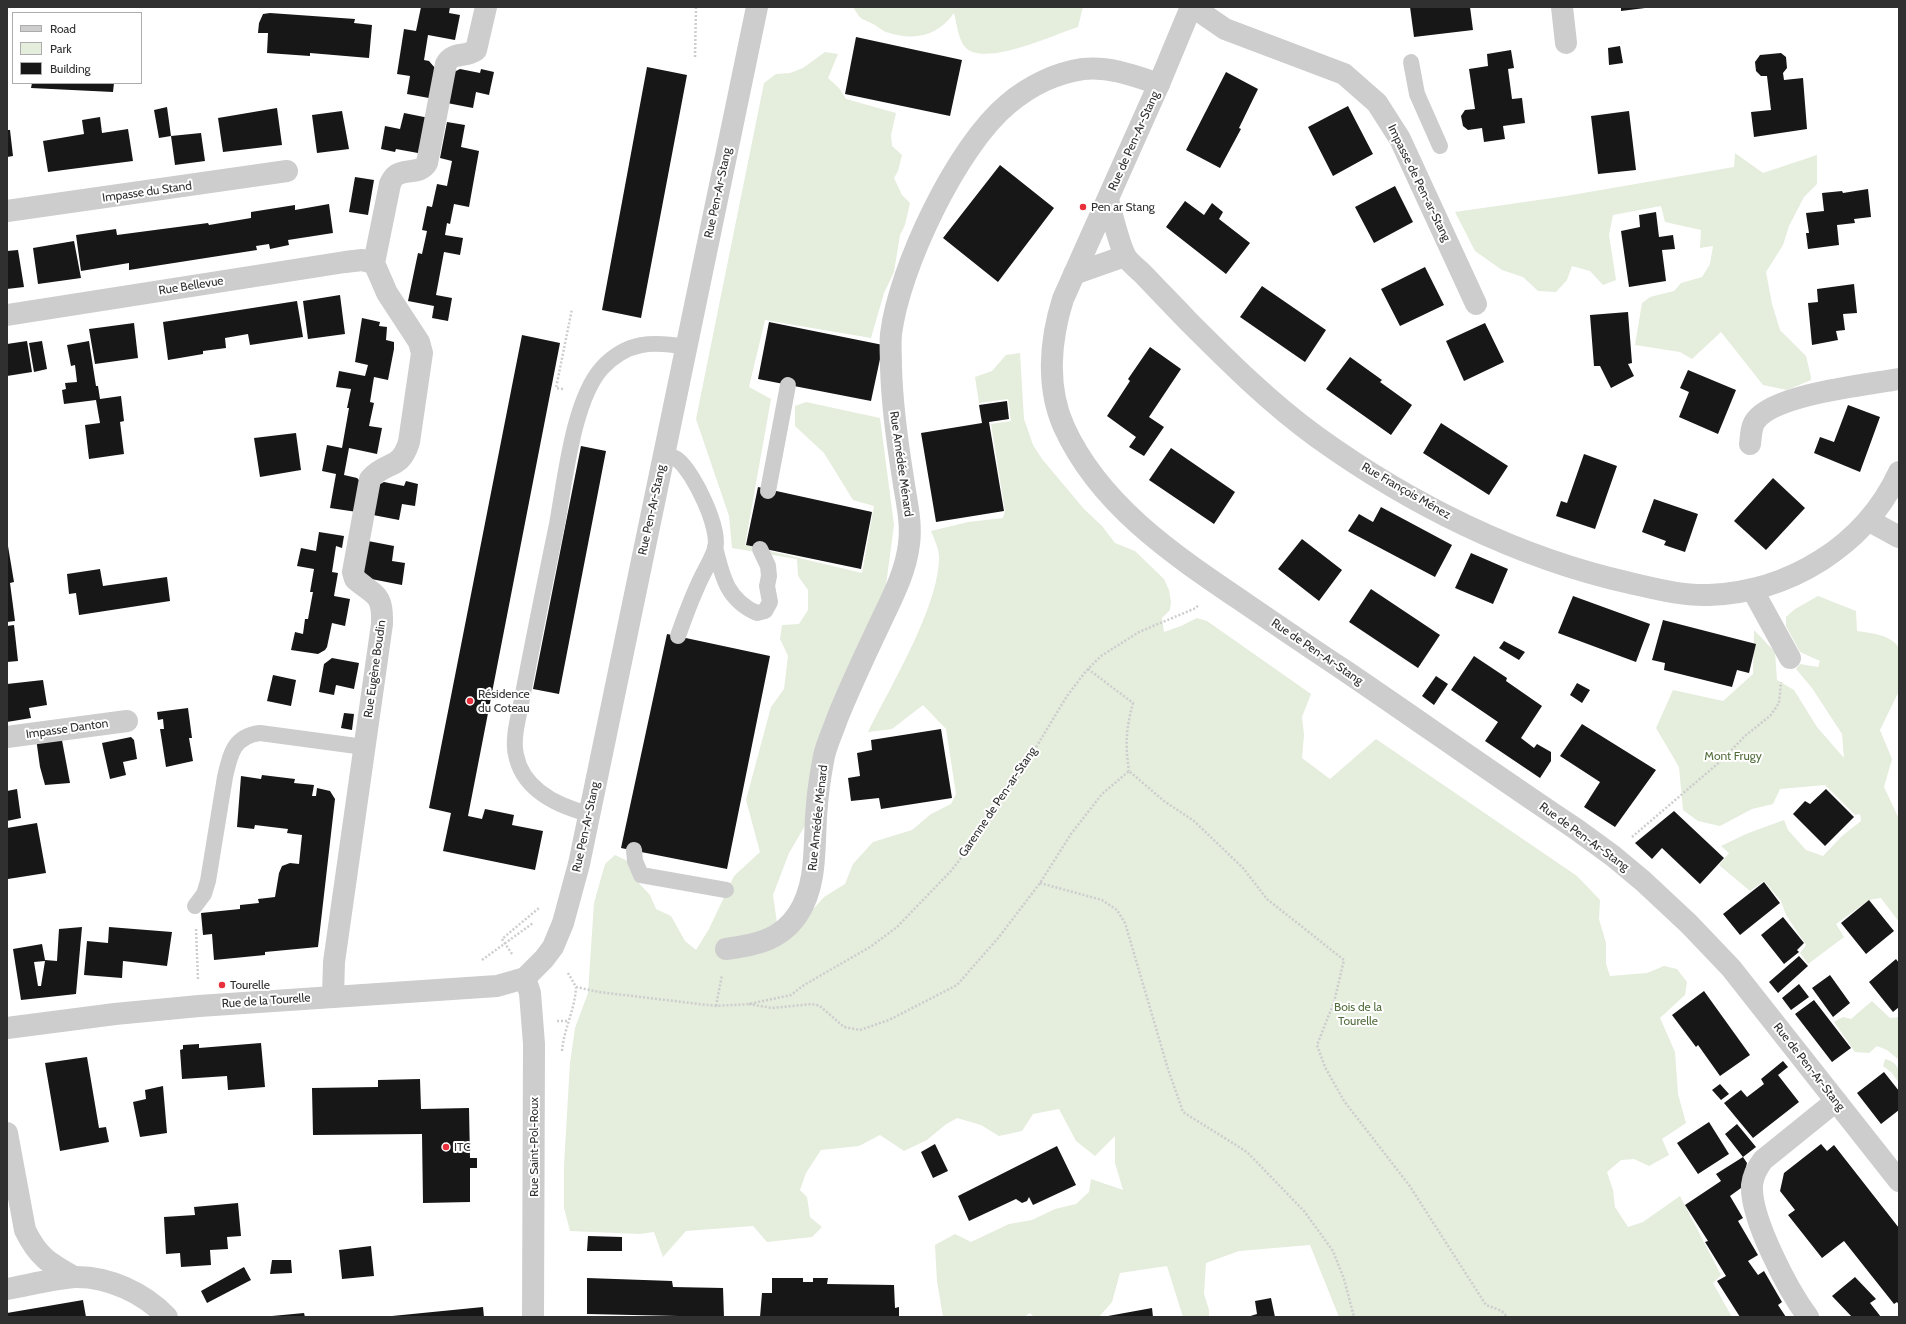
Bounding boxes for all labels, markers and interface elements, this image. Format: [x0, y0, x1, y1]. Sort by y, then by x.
legend [12, 12, 142, 84]
text: Road [50, 21, 76, 36]
text: Park [50, 41, 72, 56]
text: Building [50, 61, 91, 76]
street label: Rue de Pen-Ar-Stang [1106, 89, 1162, 193]
street label: Impasse de Pen-ar-Stang [1384, 122, 1454, 244]
street label: Rue Pen-Ar-Stang [701, 146, 735, 240]
street label: Impasse du Stand [101, 179, 193, 205]
place label: Pen ar Stang [1091, 200, 1155, 214]
marker: Pen ar Stang [1078, 202, 1088, 212]
street label: Rue Bellevue [157, 274, 225, 298]
street label: Rue Amédée Ménard [886, 410, 916, 518]
street label: Rue François Ménez [1359, 460, 1453, 522]
street label: Rue Pen-Ar-Stang [635, 463, 669, 557]
street label: Rue de Pen-Ar-Stang [1268, 616, 1366, 688]
street label: Rue Eugène Boudin [361, 619, 389, 719]
place label: Résidence du Coteau [478, 687, 530, 715]
marker: Résidence du Coteau [465, 696, 475, 706]
street label: Impasse Danton [25, 716, 109, 742]
street label: Garenne de Pen-ar-Stang [956, 744, 1040, 860]
park label: Mont Frugy [1704, 749, 1762, 763]
street label: Rue Amédée Ménard [805, 764, 831, 872]
street label: Rue Pen-Ar-Stang [569, 780, 603, 874]
street label: Rue de Pen-Ar-Stang [1536, 800, 1632, 874]
place label: Tourelle [230, 978, 270, 992]
marker: Tourelle [217, 980, 227, 990]
street label: Rue de la Tourelle [221, 991, 311, 1011]
park label: Bois de la Tourelle [1334, 1000, 1382, 1028]
street label: Rue de Pen-Ar-Stang [1770, 1020, 1848, 1114]
street label: Rue Saint-Pol-Roux [527, 1097, 541, 1197]
place label: ITC [454, 1140, 471, 1154]
marker: ITC [441, 1142, 451, 1152]

